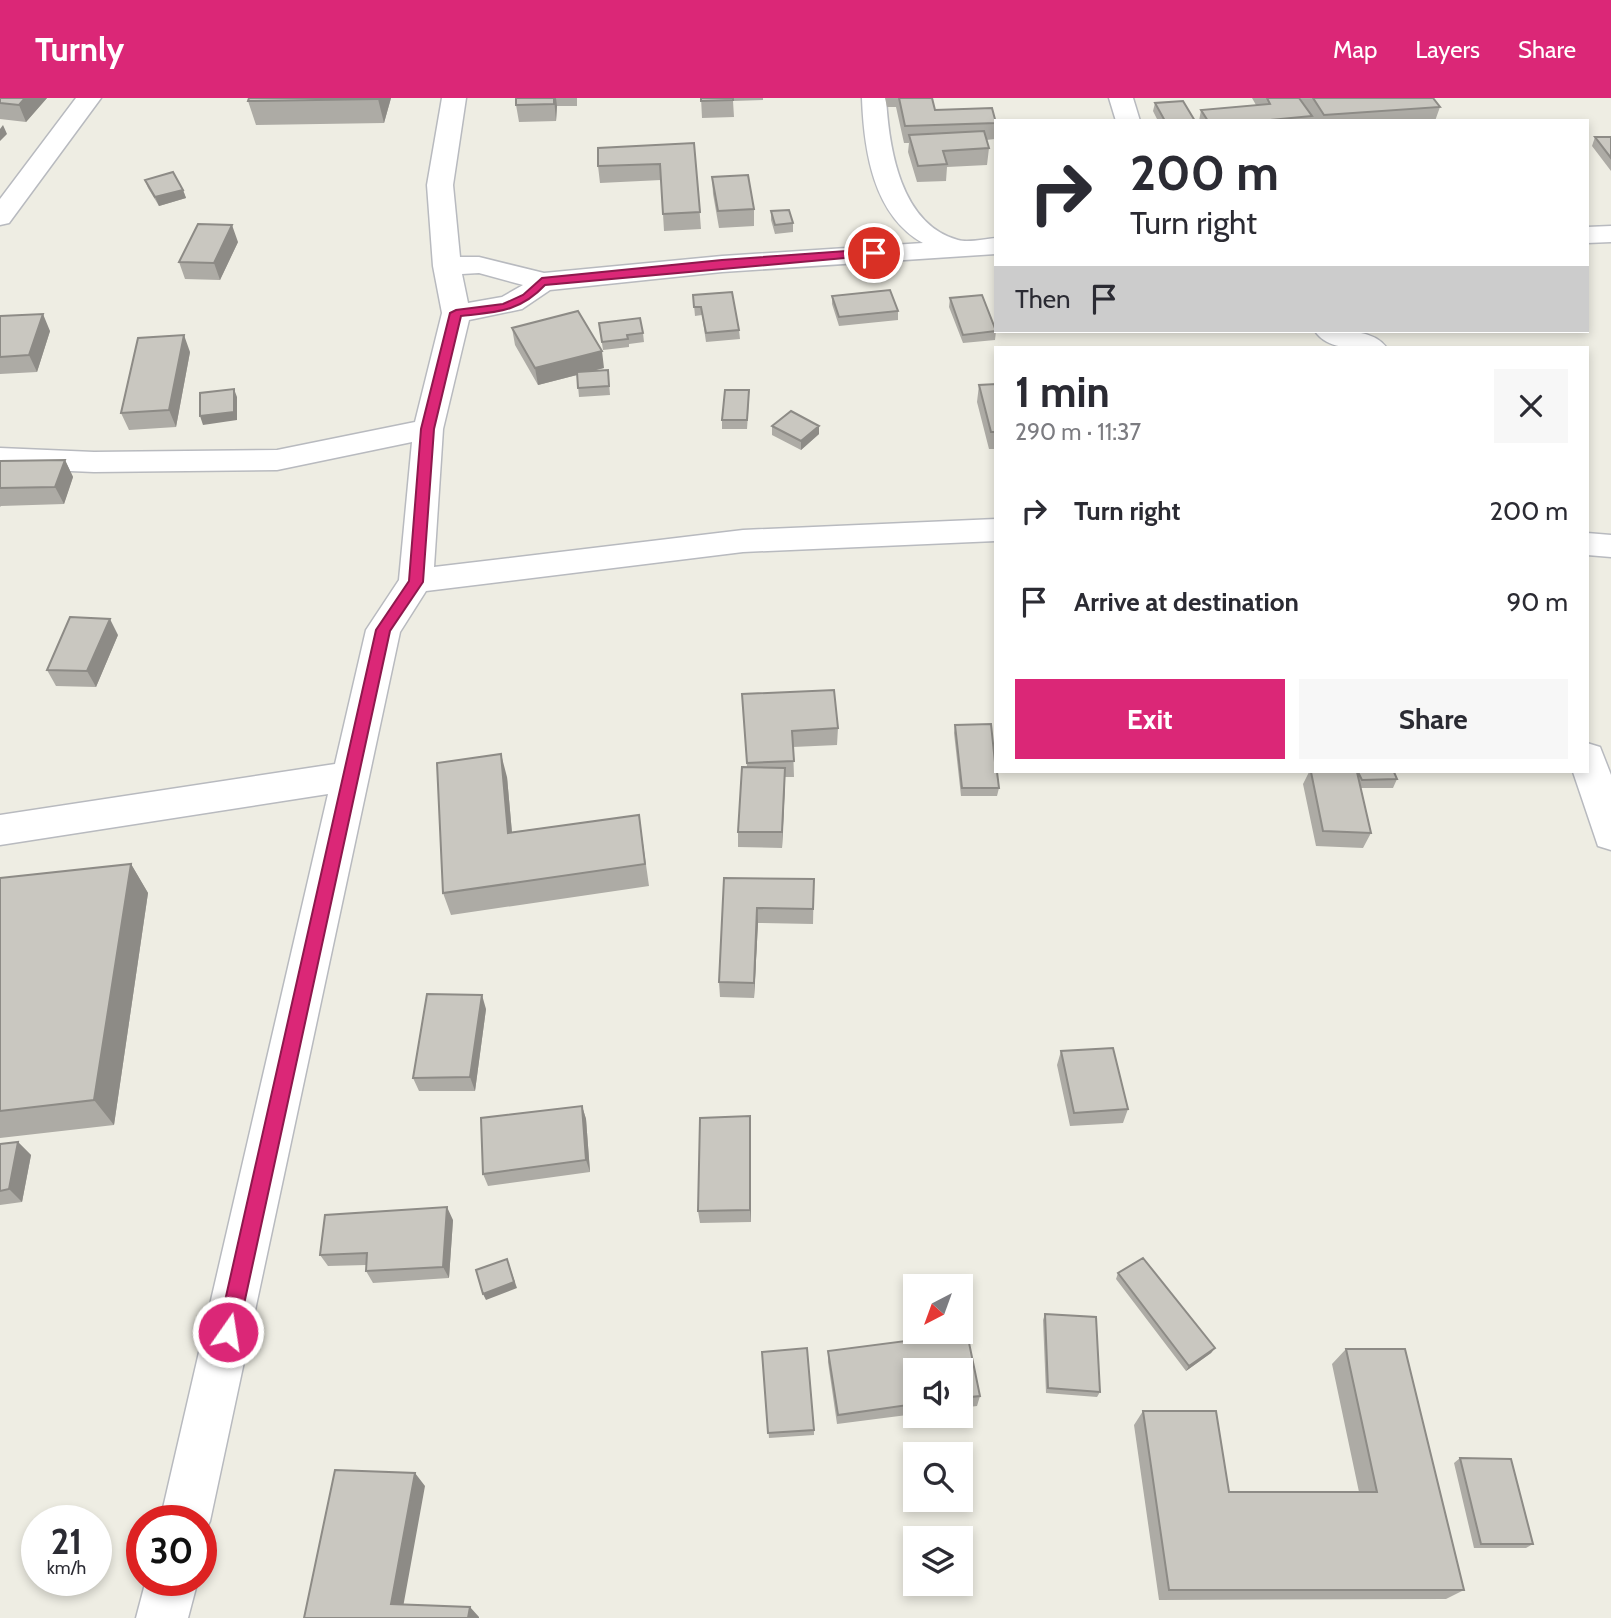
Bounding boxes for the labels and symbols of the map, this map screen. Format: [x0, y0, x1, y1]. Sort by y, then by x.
pin [844, 223, 904, 283]
north arrow [903, 1274, 973, 1344]
position arrow [191, 1295, 265, 1369]
speed limit sign: 30 [126, 1505, 217, 1596]

